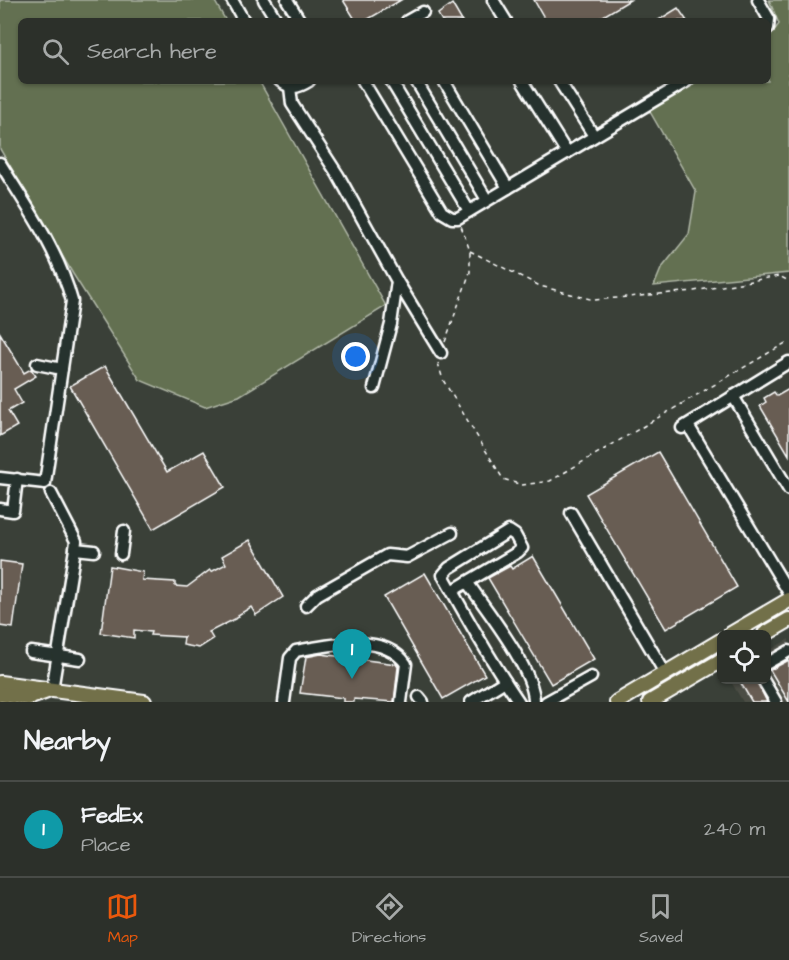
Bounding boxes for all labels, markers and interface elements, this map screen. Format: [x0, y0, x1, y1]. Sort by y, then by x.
search box [18, 18, 771, 84]
icon: search [39, 35, 72, 68]
text: Search here [87, 36, 217, 67]
your location [341, 342, 370, 371]
pin: 1 [332, 630, 372, 679]
map controls [717, 630, 771, 684]
button: locate [717, 630, 771, 684]
text: Nearby [24, 723, 111, 759]
text: FedEx [81, 800, 143, 831]
text: 1 [42, 815, 45, 843]
text: 240 m [704, 815, 765, 843]
text: Place [81, 831, 131, 859]
tab: Map [106, 890, 139, 948]
tab: Directions [352, 890, 426, 948]
tab: Saved [639, 890, 683, 948]

